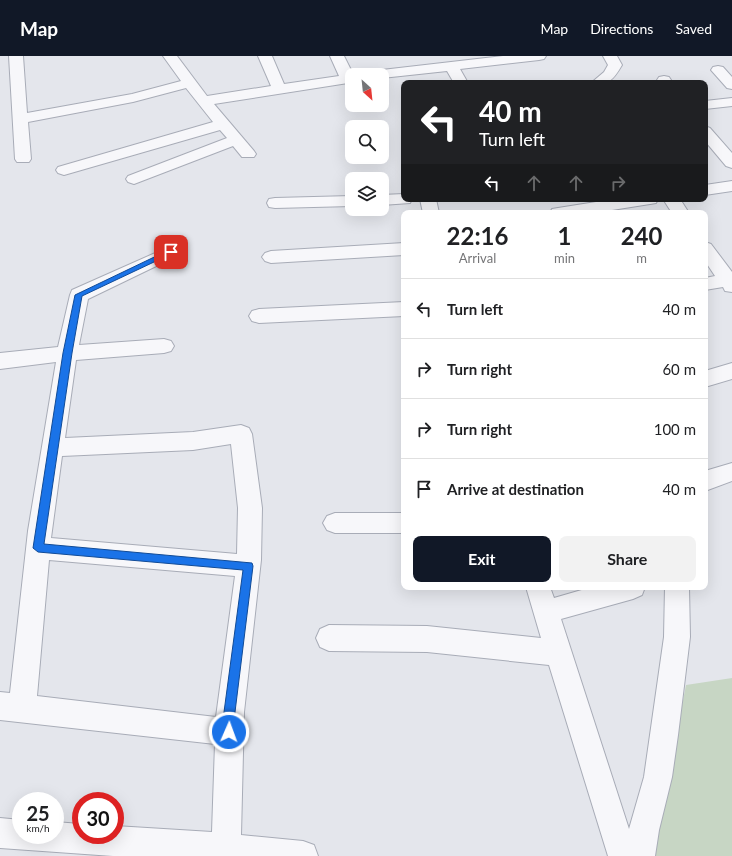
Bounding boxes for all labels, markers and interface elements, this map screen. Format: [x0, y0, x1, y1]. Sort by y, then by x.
text: Map [20, 17, 58, 40]
text: Map [541, 20, 568, 37]
text: Directions [590, 20, 653, 37]
text: Saved [675, 20, 712, 37]
north arrow [345, 68, 389, 112]
map controls [345, 68, 389, 216]
text: 40 m [479, 94, 542, 128]
icon: left [413, 96, 465, 148]
button: search [345, 120, 389, 164]
text: Turn left [479, 128, 545, 150]
button: layers [345, 172, 389, 216]
icon: left [481, 172, 503, 194]
icon: ahead [523, 172, 545, 194]
icon: ahead [565, 172, 587, 194]
icon: right [607, 172, 629, 194]
text: 22:16 [447, 221, 508, 250]
text: 1 [558, 221, 572, 250]
text: 240 [621, 221, 662, 250]
pin [154, 235, 188, 269]
icon: arrive [160, 241, 182, 263]
text: Arrival [459, 250, 496, 266]
text: min [554, 250, 575, 266]
text: m [636, 250, 647, 266]
icon: left [413, 298, 435, 320]
text: Turn left [447, 300, 503, 318]
text: 40 m [662, 300, 696, 318]
icon: right [413, 358, 435, 380]
text: Turn right [447, 360, 512, 378]
text: 60 m [662, 360, 696, 378]
icon: right [413, 418, 435, 440]
text: Turn right [447, 420, 512, 438]
text: 100 m [654, 420, 696, 438]
icon: arrive [413, 478, 435, 500]
text: Arrive at destination [447, 480, 584, 498]
text: 40 m [662, 480, 696, 498]
button: Exit [413, 536, 551, 582]
button: Share [559, 536, 696, 582]
position arrow [208, 711, 250, 753]
speed limit sign: 30 [72, 792, 124, 844]
text: 25 [26, 801, 50, 825]
text: km/h [26, 822, 50, 834]

